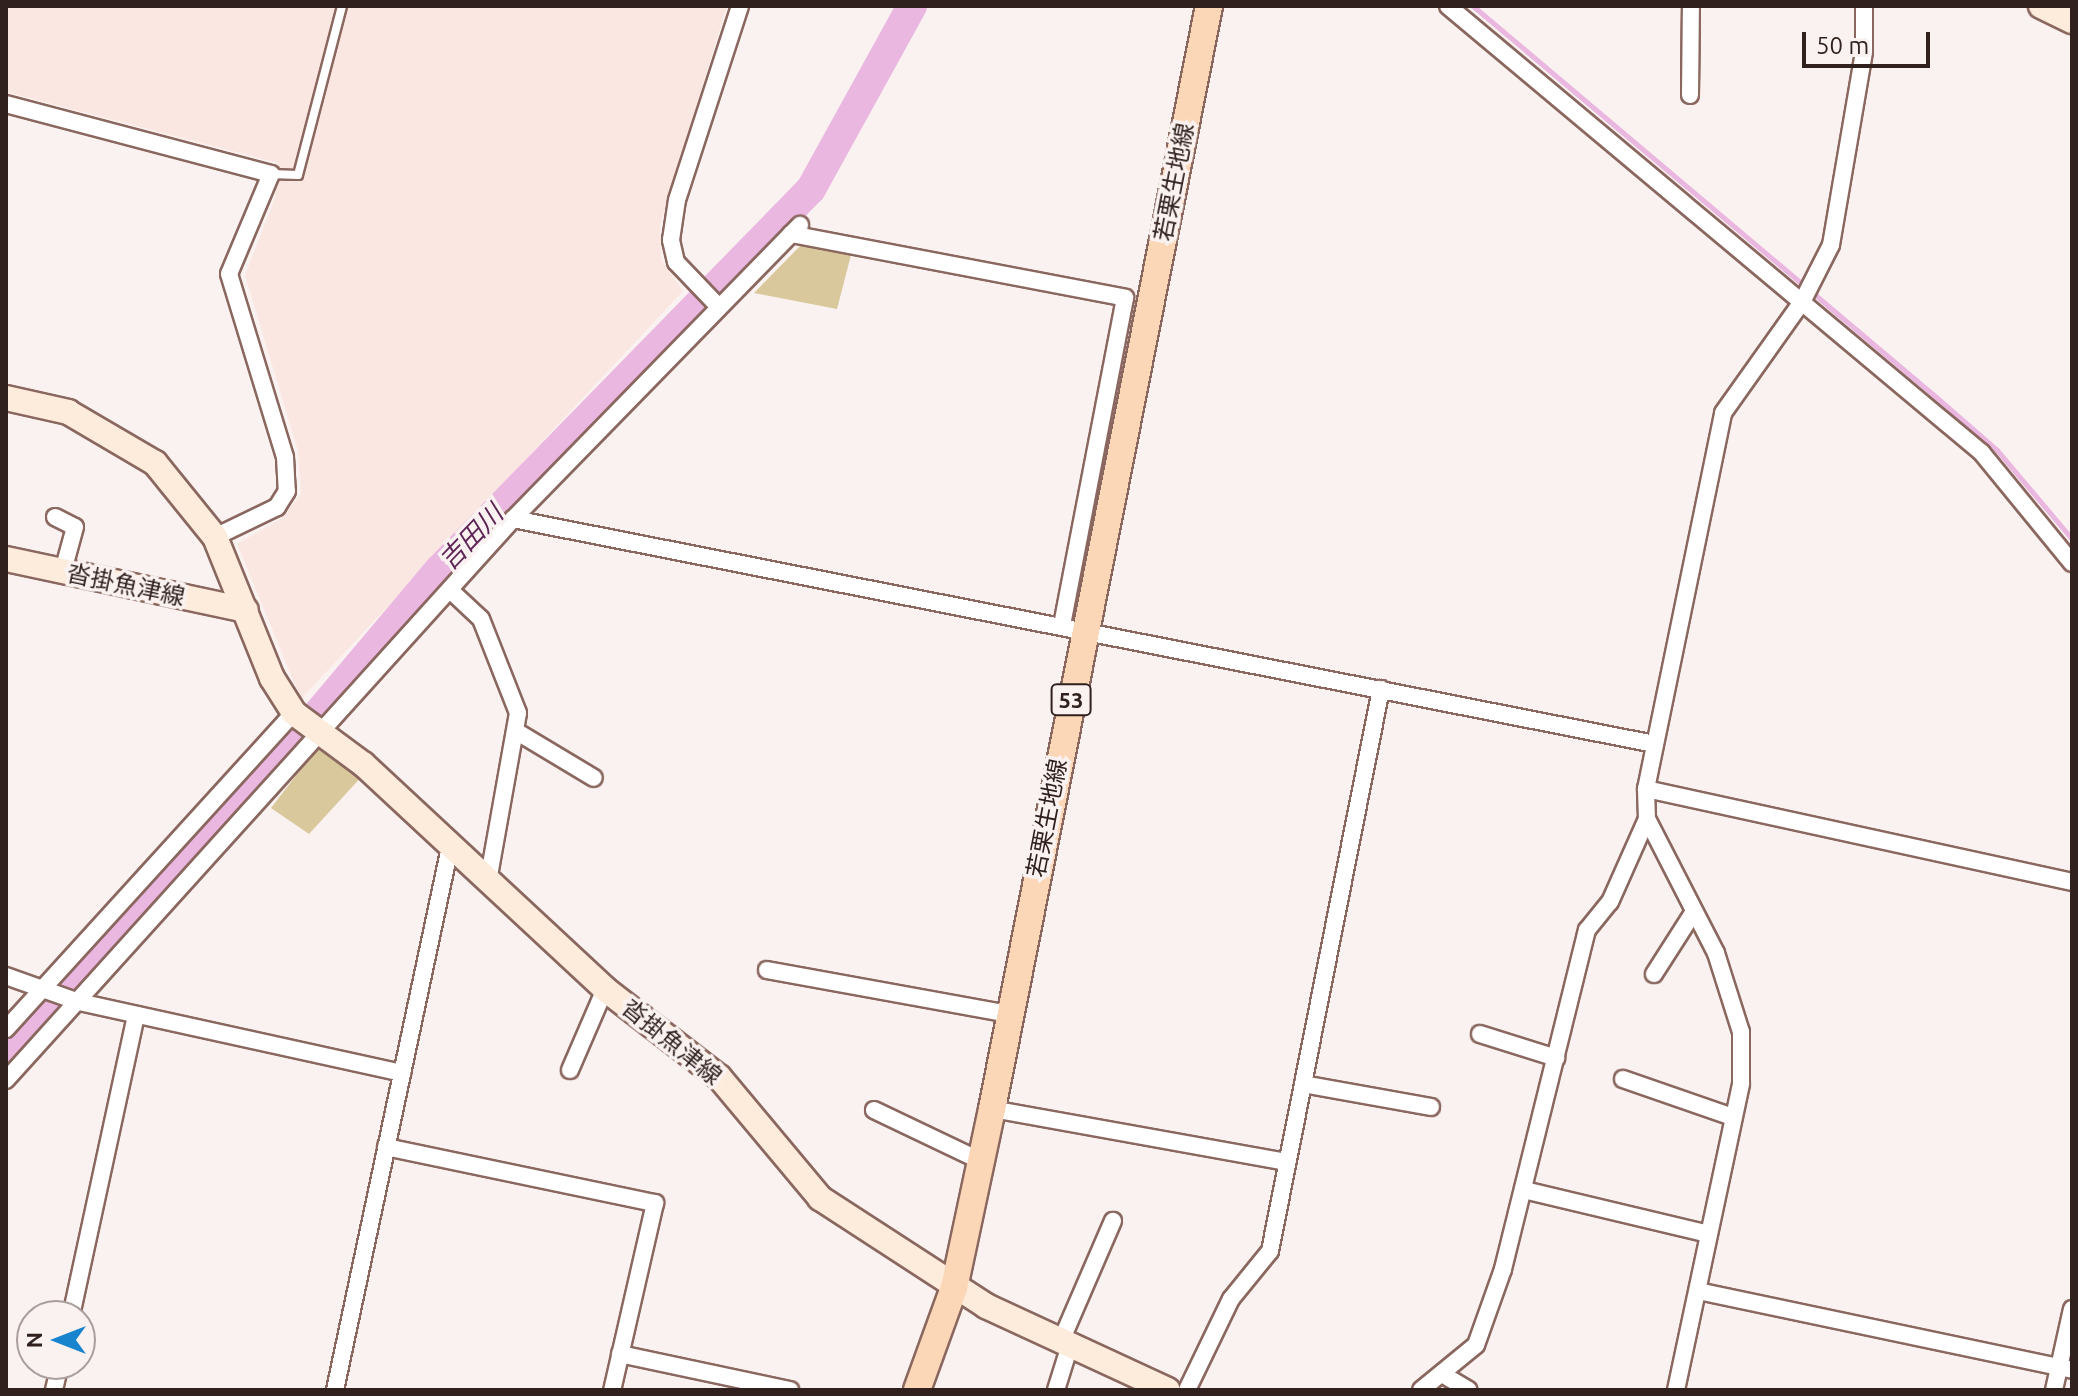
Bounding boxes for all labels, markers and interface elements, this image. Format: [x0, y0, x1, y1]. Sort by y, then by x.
scale bar [1806, 16, 1934, 66]
text: 50 m [1816, 32, 1869, 59]
street label: 若栗生地線 [1148, 120, 1200, 244]
water label: 吉田川 [433, 498, 509, 576]
street label: 沓掛魚津線 [64, 558, 188, 612]
road number: 53 [1049, 682, 1093, 718]
street label: 若栗生地線 [1021, 756, 1073, 880]
street label: 沓掛魚津線 [616, 993, 728, 1091]
north arrow [16, 1300, 96, 1380]
text: N [21, 1332, 46, 1348]

